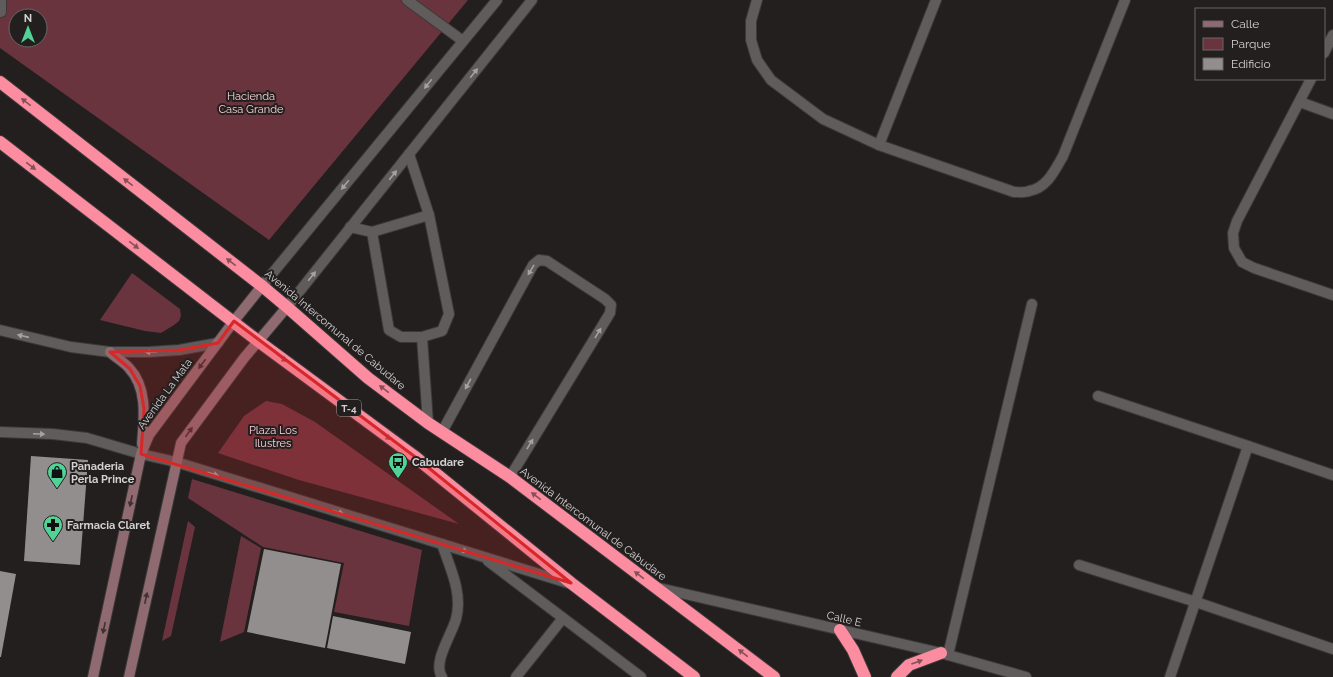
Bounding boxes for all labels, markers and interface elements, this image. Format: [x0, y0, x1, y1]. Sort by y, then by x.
north arrow [8, 8, 48, 48]
legend [1195, 8, 1325, 80]
text: N [24, 12, 32, 25]
text: Calle [1231, 17, 1259, 31]
text: Parque [1231, 37, 1271, 51]
text: Edificio [1231, 57, 1271, 71]
one-way arrow [470, 67, 478, 78]
one-way arrow [423, 79, 432, 90]
park label: Hacienda Casa Grande [218, 90, 284, 116]
one-way arrow [20, 98, 31, 106]
one-way arrow [26, 162, 36, 170]
one-way arrow [388, 169, 397, 180]
one-way arrow [123, 178, 134, 186]
one-way arrow [341, 179, 349, 190]
one-way arrow [129, 241, 140, 249]
one-way arrow [225, 258, 236, 266]
one-way arrow [527, 265, 535, 275]
street label: Avenida Intercomunal de Cabudare [262, 267, 408, 393]
one-way arrow [307, 271, 316, 282]
one-way arrow [595, 327, 602, 339]
one-way arrow [17, 332, 29, 338]
one-way arrow [144, 349, 157, 355]
one-way arrow [276, 354, 287, 362]
street label: Avenida La Mata [135, 356, 195, 432]
one-way arrow [198, 358, 206, 369]
one-way arrow [465, 378, 472, 390]
one-way arrow [378, 385, 389, 394]
road number: T-4 [337, 400, 361, 416]
park label: Plaza Los Ilustres [249, 424, 297, 450]
one-way arrow [185, 427, 193, 438]
one-way arrow [33, 430, 45, 437]
one-way arrow [381, 431, 392, 440]
one-way arrow [527, 438, 534, 450]
bus stop icon: Cabudare [387, 451, 409, 479]
place label: Cabudare [412, 456, 464, 469]
place label: Panaderia Perla Prince [71, 460, 135, 486]
shop icon: Panaderia Perla Prince [46, 461, 68, 489]
street label: Avenida Intercomunal de Cabudare [517, 465, 669, 584]
one-way arrow [208, 471, 220, 477]
one-way arrow [530, 492, 541, 501]
one-way arrow [128, 495, 134, 508]
one-way arrow [332, 509, 344, 515]
pharmacy icon: Farmacia Claret [42, 514, 64, 542]
place label: Farmacia Claret [67, 519, 151, 532]
one-way arrow [456, 547, 468, 553]
one-way arrow [634, 571, 645, 579]
one-way arrow [144, 592, 150, 604]
street label: Calle E [825, 609, 863, 629]
one-way arrow [100, 622, 106, 635]
one-way arrow [738, 650, 748, 658]
one-way arrow [911, 659, 923, 665]

